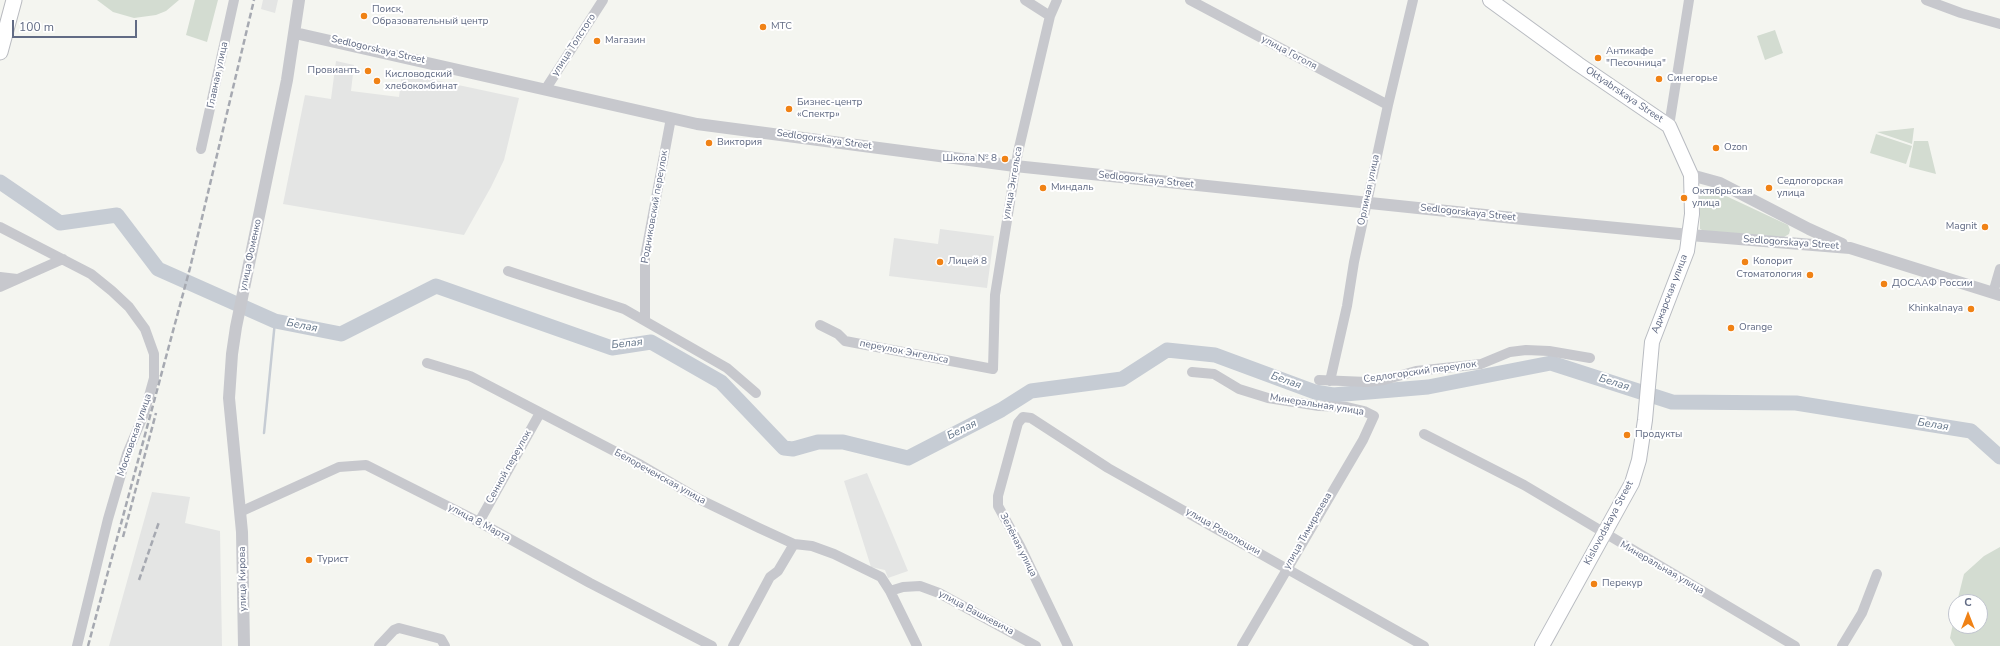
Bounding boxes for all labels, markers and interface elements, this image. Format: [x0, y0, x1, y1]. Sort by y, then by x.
place label: Поиск, Образовательный центр [372, 4, 488, 28]
marker: Поиск, Образовательный центр [359, 11, 369, 21]
scale bar [14, 12, 139, 38]
street label: улица Толстого [549, 12, 599, 78]
text: 100 m [19, 19, 54, 35]
place label: МТС [771, 21, 792, 33]
marker: МТС [758, 22, 768, 32]
street label: Sedlogorskaya Street [330, 33, 426, 67]
street label: улица Гоголя [1259, 33, 1319, 73]
place label: Магазин [605, 35, 645, 47]
marker: Магазин [592, 36, 602, 46]
street label: Главная улица [205, 41, 231, 109]
place label: Антикафе "Песочница" [1606, 46, 1666, 70]
marker: Антикафе "Песочница" [1593, 53, 1603, 63]
place label: Провиантъ [308, 65, 360, 77]
street label: Oktyabrskaya Street [1583, 65, 1665, 125]
marker: Провиантъ [363, 66, 373, 76]
place label: Кисловодский хлебокомбинат [385, 69, 458, 92]
place label: Синегорье [1667, 73, 1718, 85]
marker: Синегорье [1654, 74, 1664, 84]
marker: Кисловодский хлебокомбинат [372, 76, 382, 86]
place label: Бизнес-центр «Спектр» [797, 97, 862, 120]
marker: Бизнес-центр «Спектр» [784, 104, 794, 114]
street label: Sedlogorskaya Street [776, 127, 872, 153]
place label: Виктория [717, 137, 762, 149]
marker: Виктория [704, 138, 714, 148]
place label: Ozon [1724, 142, 1747, 154]
marker: Ozon [1711, 143, 1721, 153]
street label: улица Энгельса [1001, 145, 1025, 221]
street label: Родниковский переулок [639, 150, 671, 264]
place label: Школа № 8 [943, 153, 997, 165]
street label: Орлиная улица [1356, 153, 1382, 227]
marker: Школа № 8 [1000, 154, 1010, 164]
street label: Sedlogorskaya Street [1098, 169, 1194, 191]
place label: Седлогорская улица [1777, 176, 1843, 200]
place label: Миндаль [1051, 182, 1094, 194]
marker: Миндаль [1038, 183, 1048, 193]
marker: Седлогорская улица [1764, 183, 1774, 193]
place label: Октябрьская улица [1692, 186, 1752, 210]
marker: Октябрьская улица [1679, 193, 1689, 203]
street label: Sedlogorskaya Street [1420, 202, 1516, 224]
street label: улица Фоменко [238, 218, 264, 292]
place label: Magnit [1946, 221, 1977, 233]
marker: Magnit [1980, 222, 1990, 232]
street label: Sedlogorskaya Street [1743, 234, 1839, 252]
street label: Аджарская улица [1649, 253, 1691, 335]
place label: Лицей 8 [948, 256, 987, 268]
place label: Колорит [1753, 256, 1793, 268]
marker: Лицей 8 [935, 257, 945, 267]
marker: Колорит [1740, 257, 1750, 267]
place label: Стоматология [1736, 269, 1802, 281]
marker: Стоматология [1805, 270, 1815, 280]
place label: ДОСААФ России [1892, 278, 1973, 290]
marker: ДОСААФ России [1879, 279, 1889, 289]
place label: Khinkalnaya [1909, 303, 1963, 315]
marker: Khinkalnaya [1966, 304, 1976, 314]
water label: Белая [285, 317, 319, 335]
place label: Orange [1739, 322, 1772, 334]
marker: Orange [1726, 323, 1736, 333]
water label: Белая [611, 336, 643, 352]
street label: переулок Энгельса [859, 337, 949, 367]
street label: Седлогорский переулок [1363, 358, 1477, 386]
water label: Белая [1269, 369, 1303, 393]
water label: Белая [1597, 372, 1631, 394]
street label: Московская улица [115, 392, 155, 478]
street label: Минеральная улица [1269, 392, 1365, 418]
water label: Белая [1916, 416, 1950, 434]
water label: Белая [945, 417, 979, 443]
street label: Сенной переулок [484, 428, 534, 506]
place label: Продукты [1635, 429, 1682, 441]
marker: Продукты [1622, 430, 1632, 440]
street label: Белореченская улица [612, 447, 708, 507]
street label: Kislovodskaya Street [1582, 479, 1636, 567]
street label: улица Тимирязева [1281, 491, 1335, 571]
street label: улица 8 Марта [446, 502, 512, 544]
street label: улица Революции [1184, 506, 1262, 558]
street label: Зелёная улица [997, 511, 1039, 579]
street label: Минеральная улица [1618, 539, 1706, 597]
street label: улица Кирова [236, 546, 250, 612]
place label: Турист [317, 554, 348, 566]
marker: Турист [304, 555, 314, 565]
place label: Перекур [1602, 578, 1643, 590]
marker: Перекур [1589, 579, 1599, 589]
street label: улица Вашкевича [936, 588, 1016, 638]
north arrow [1948, 594, 1988, 634]
text: С [1964, 595, 1972, 610]

